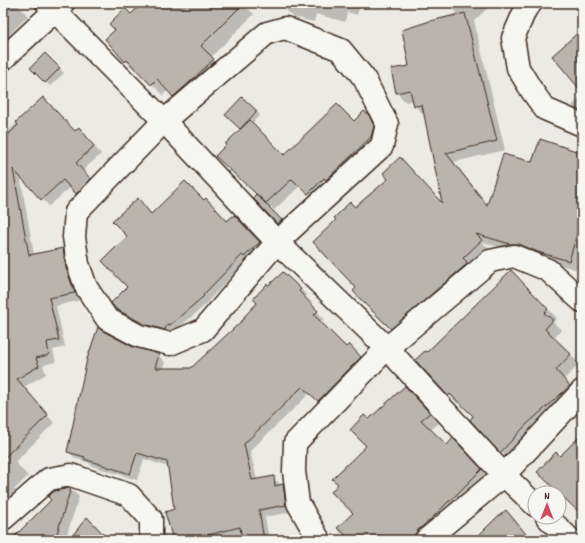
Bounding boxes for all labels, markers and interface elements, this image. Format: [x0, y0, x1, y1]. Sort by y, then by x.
north arrow [527, 485, 567, 525]
text: N [544, 489, 550, 505]

